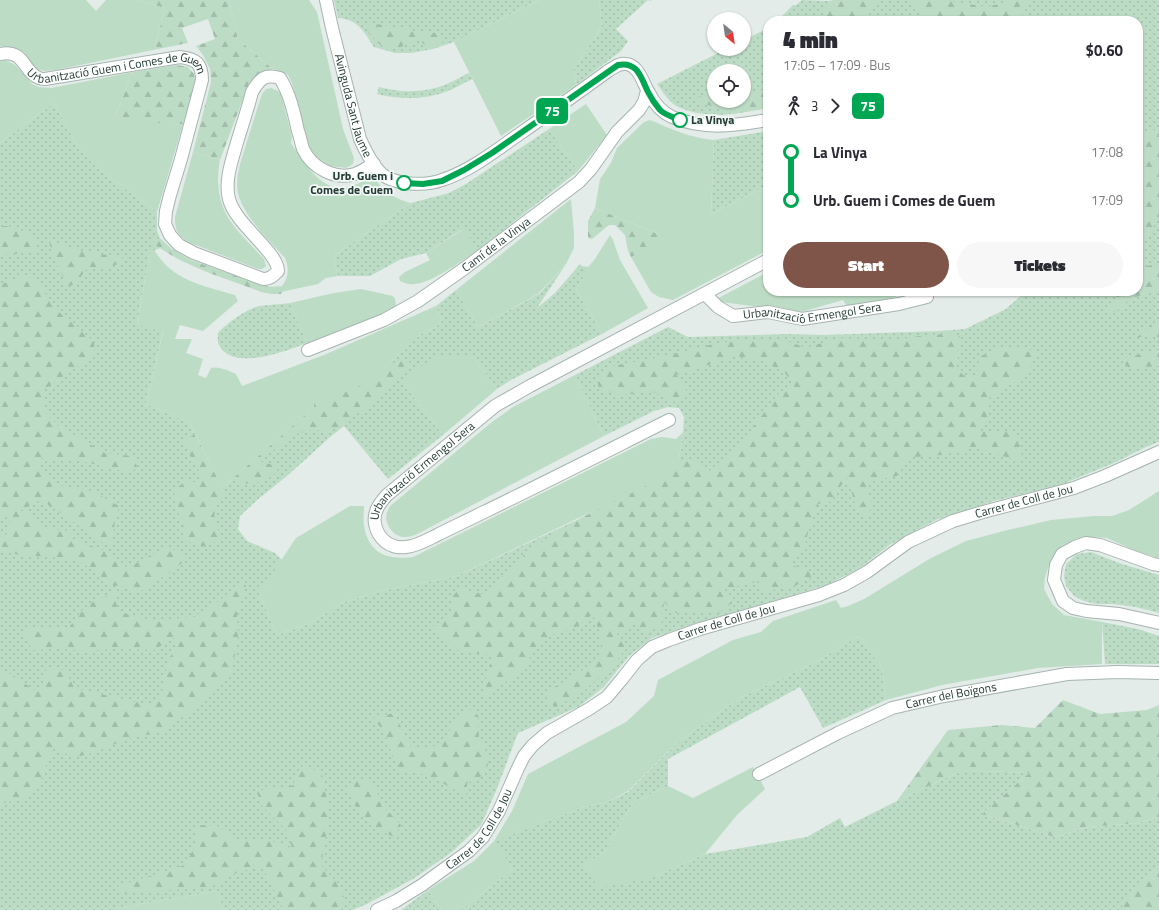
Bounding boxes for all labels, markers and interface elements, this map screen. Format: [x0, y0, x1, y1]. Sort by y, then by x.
north arrow [707, 12, 751, 56]
map controls [707, 12, 751, 108]
text: 4 min [783, 23, 838, 57]
text: $0.60 [1086, 39, 1123, 62]
street label: Urbanització Guem i Comes de Guem [23, 47, 212, 88]
street label: Avinguda Sant Jaume [330, 52, 377, 161]
text: 17:05 – 17:09 · Bus [783, 55, 890, 75]
button: locate [707, 64, 751, 108]
icon: walk [783, 95, 805, 117]
icon: forward [824, 95, 846, 117]
text: 75 [860, 95, 876, 116]
text: 3 [811, 96, 818, 116]
line badge: 75 [534, 98, 570, 124]
text: 75 [544, 100, 560, 121]
place label: La Vinya [691, 110, 734, 129]
marker: La Vinya [672, 112, 688, 128]
text: La Vinya [813, 141, 867, 164]
text: 17:08 [1091, 142, 1123, 162]
place label: Urb. Guem i Comes de Guem [310, 166, 393, 199]
marker: Urb. Guem i Comes de Guem [396, 175, 412, 191]
text: Urb. Guem i Comes de Guem [813, 189, 995, 212]
text: 17:09 [1091, 190, 1123, 210]
street label: Camí de la Vinya [457, 212, 534, 276]
button: Start [783, 242, 949, 288]
button: Tickets [957, 242, 1123, 288]
street label: Urbanització Ermengol Sera [742, 297, 883, 328]
street label: Urbanització Ermengol Sera [364, 417, 479, 521]
street label: Carrer de Coll de Jou [972, 479, 1075, 523]
street label: Carrer de Coll de Jou [675, 598, 777, 645]
street label: Carrer del Boïgons [904, 677, 998, 714]
street label: Carrer de Coll de Jou [441, 785, 517, 874]

